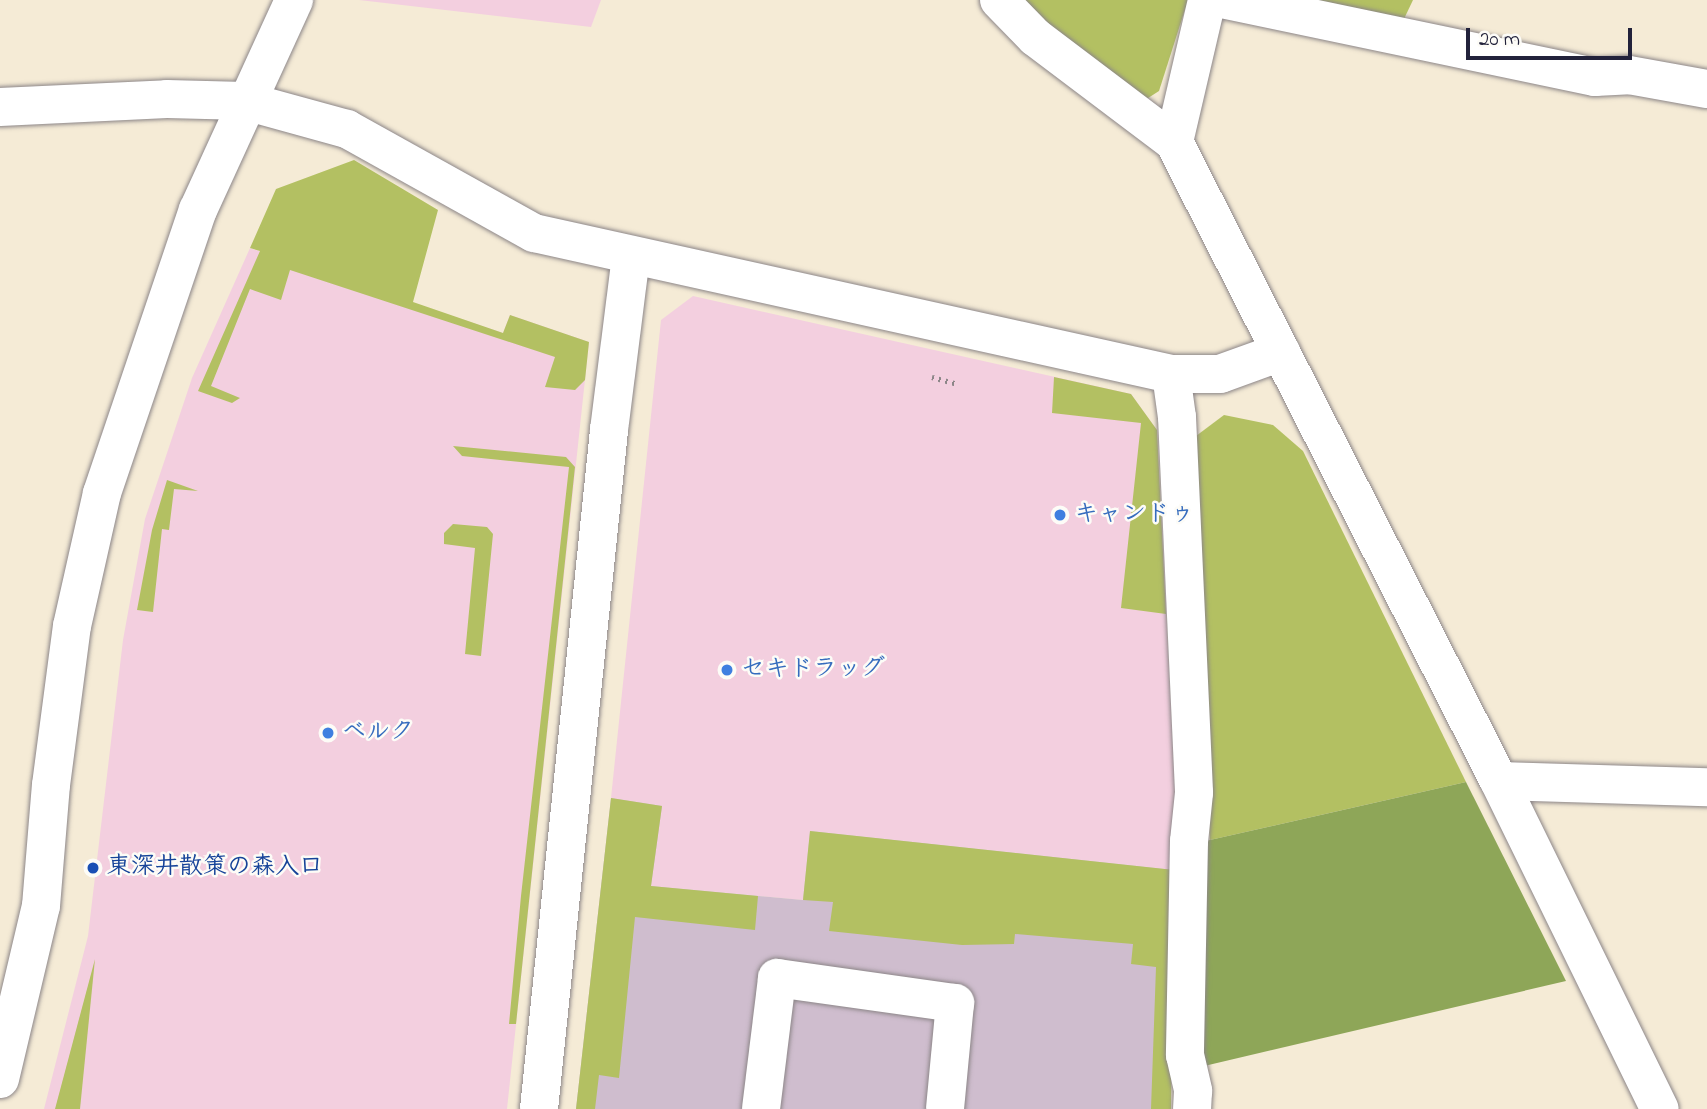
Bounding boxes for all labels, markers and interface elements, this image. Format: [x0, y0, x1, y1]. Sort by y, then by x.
scale bar [1469, 14, 1635, 58]
text: 20 m [1479, 25, 1520, 55]
place label: キャンドゥ [1074, 501, 1194, 529]
marker: キャンドゥ [1052, 507, 1068, 523]
place label: セキドラッグ [741, 656, 885, 684]
marker: セキドラッグ [719, 662, 735, 678]
place label: ベルク [342, 719, 414, 747]
marker: ベルク [320, 725, 336, 741]
place label: 東深井散策の森入口 [107, 854, 323, 882]
marker: 東深井散策の森入口 [85, 860, 101, 876]

